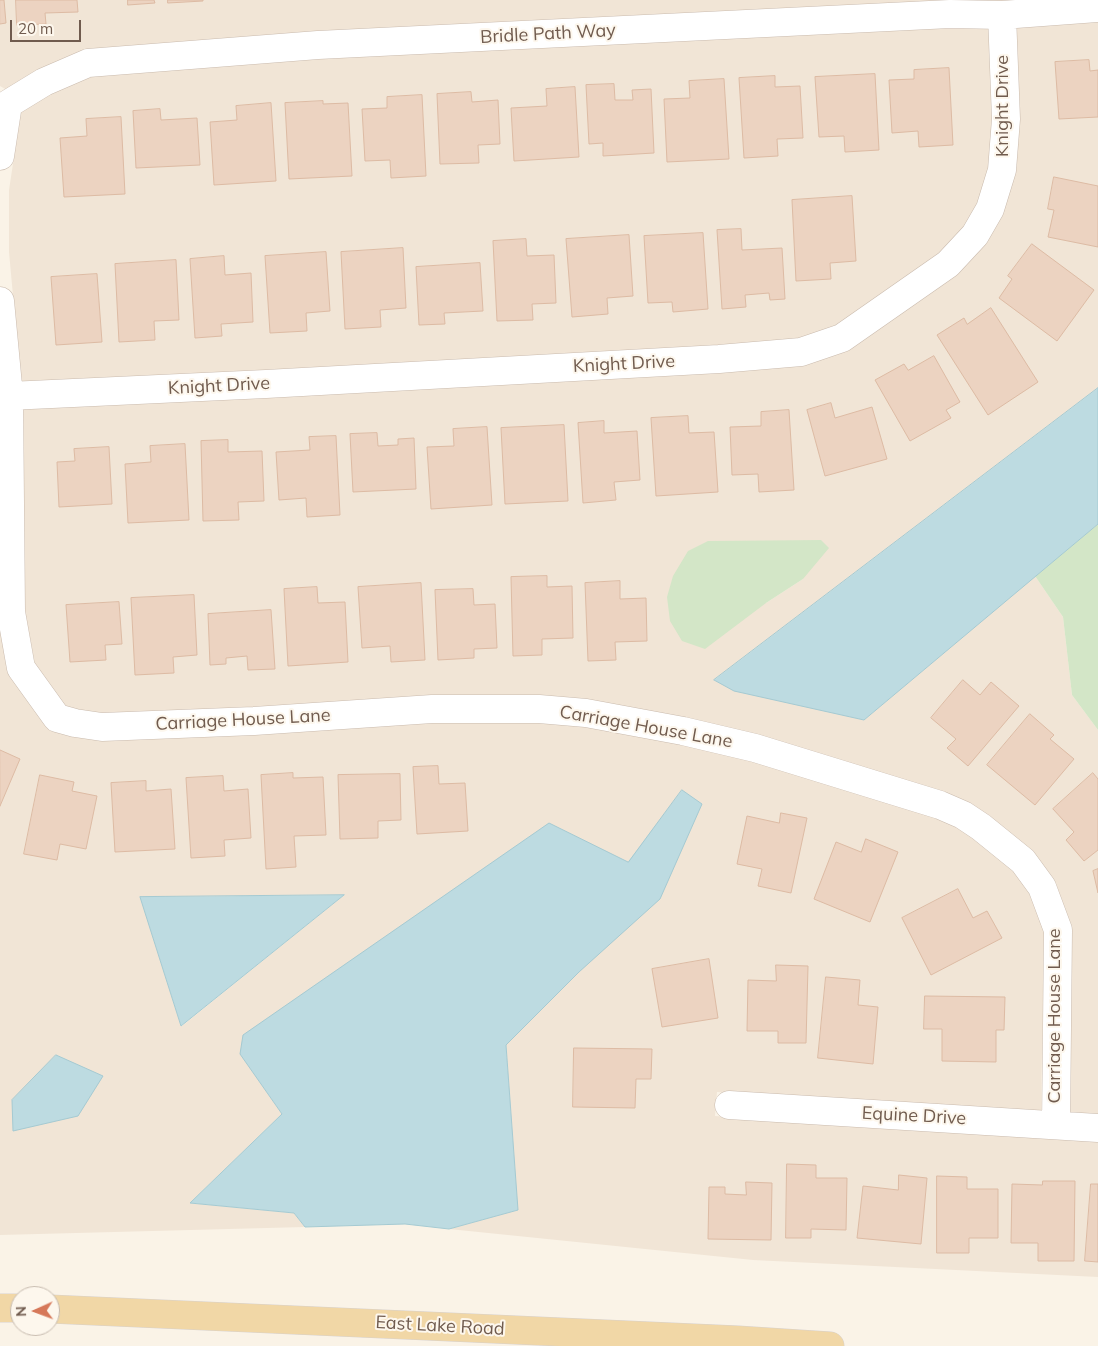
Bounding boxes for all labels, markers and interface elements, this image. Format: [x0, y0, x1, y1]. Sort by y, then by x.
scale bar [12, 10, 84, 42]
text: 20 m [18, 19, 53, 38]
street label: Bridle Path Way [480, 20, 616, 48]
street label: Knight Drive [992, 55, 1014, 157]
street label: Knight Drive [572, 351, 676, 377]
street label: Knight Drive [167, 373, 271, 399]
street label: Carriage House Lane [558, 701, 734, 753]
street label: Carriage House Lane [155, 705, 331, 735]
street label: Carriage House Lane [1044, 928, 1066, 1104]
street label: Equine Drive [861, 1102, 967, 1130]
north arrow [10, 1286, 60, 1336]
text: N [12, 1306, 30, 1317]
street label: East Lake Road [375, 1312, 505, 1340]

